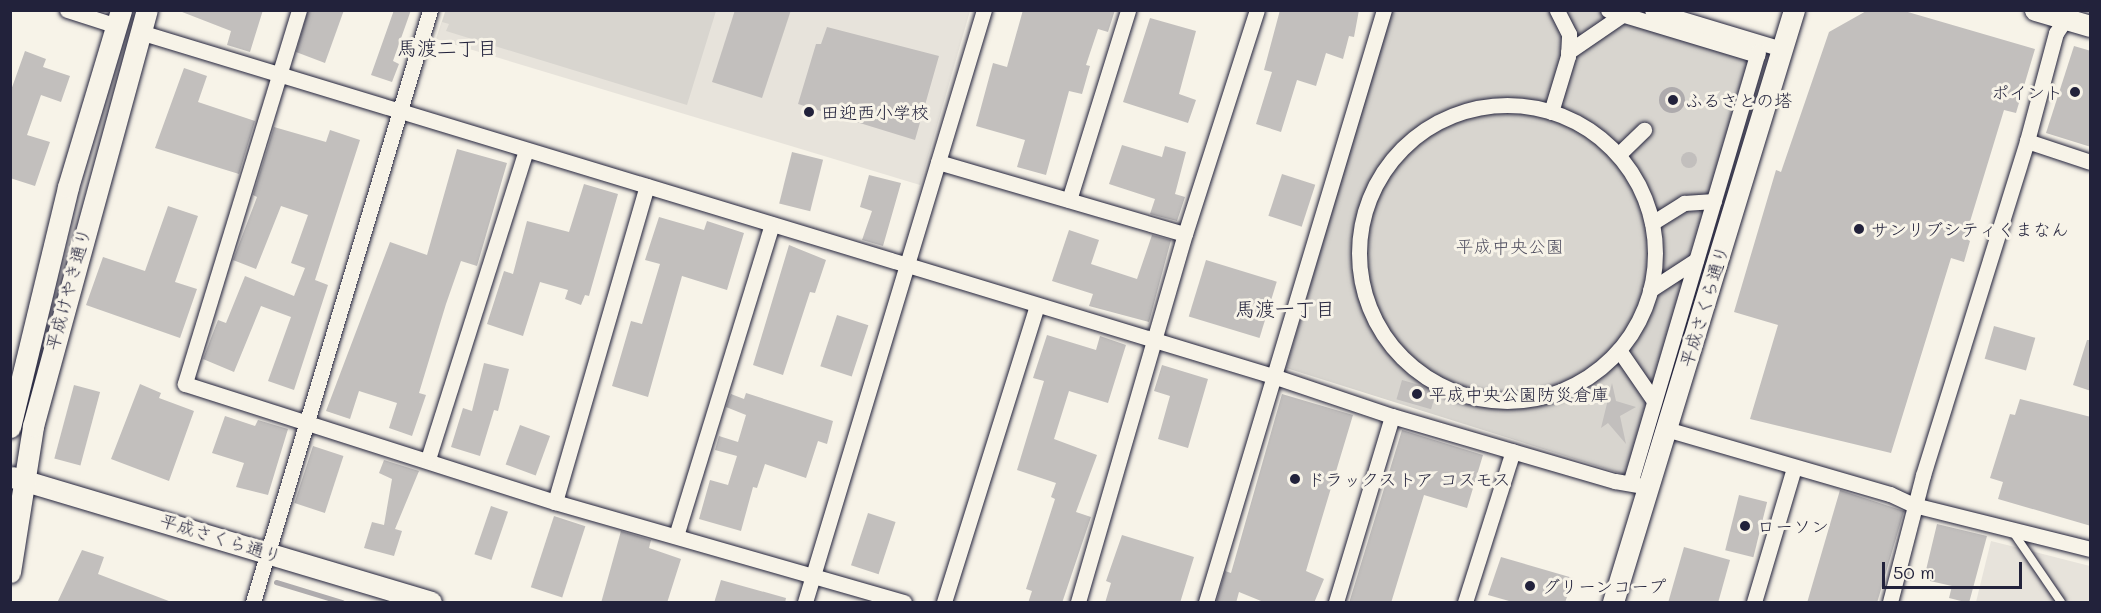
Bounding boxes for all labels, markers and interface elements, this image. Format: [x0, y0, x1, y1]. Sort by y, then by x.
district label: 馬渡二丁目 [397, 35, 497, 59]
place label: ポイント [1991, 81, 2063, 103]
marker: ポイント [2068, 85, 2082, 99]
place label: ふるさとの塔 [1685, 89, 1793, 111]
marker: ふるさとの塔 [1666, 93, 1680, 107]
place label: 田迎西小学校 [821, 101, 929, 123]
marker: 田迎西小学校 [802, 105, 816, 119]
place label: サンリブシティくまなん [1871, 218, 2069, 240]
marker: サンリブシティくまなん [1852, 222, 1866, 236]
street label: 平成けやき通り [41, 225, 95, 353]
park label: 平成中央公園 [1456, 235, 1564, 257]
street label: 平成さくら通り [1675, 243, 1733, 369]
district label: 馬渡一丁目 [1235, 296, 1335, 320]
place label: 平成中央公園防災倉庫 [1429, 383, 1609, 405]
marker: 平成中央公園防災倉庫 [1410, 387, 1424, 401]
place label: ドラックストア コスモス [1307, 468, 1511, 490]
marker: ドラックストア コスモス [1288, 472, 1302, 486]
street label: 平成さくら通り [158, 509, 284, 567]
place label: ローソン [1757, 515, 1829, 537]
marker: ローソン [1738, 519, 1752, 533]
scale bar [1885, 550, 2024, 588]
text: 50 m [1893, 560, 1935, 584]
place label: グリーンコープ [1542, 575, 1668, 597]
marker: グリーンコープ [1523, 579, 1537, 593]

